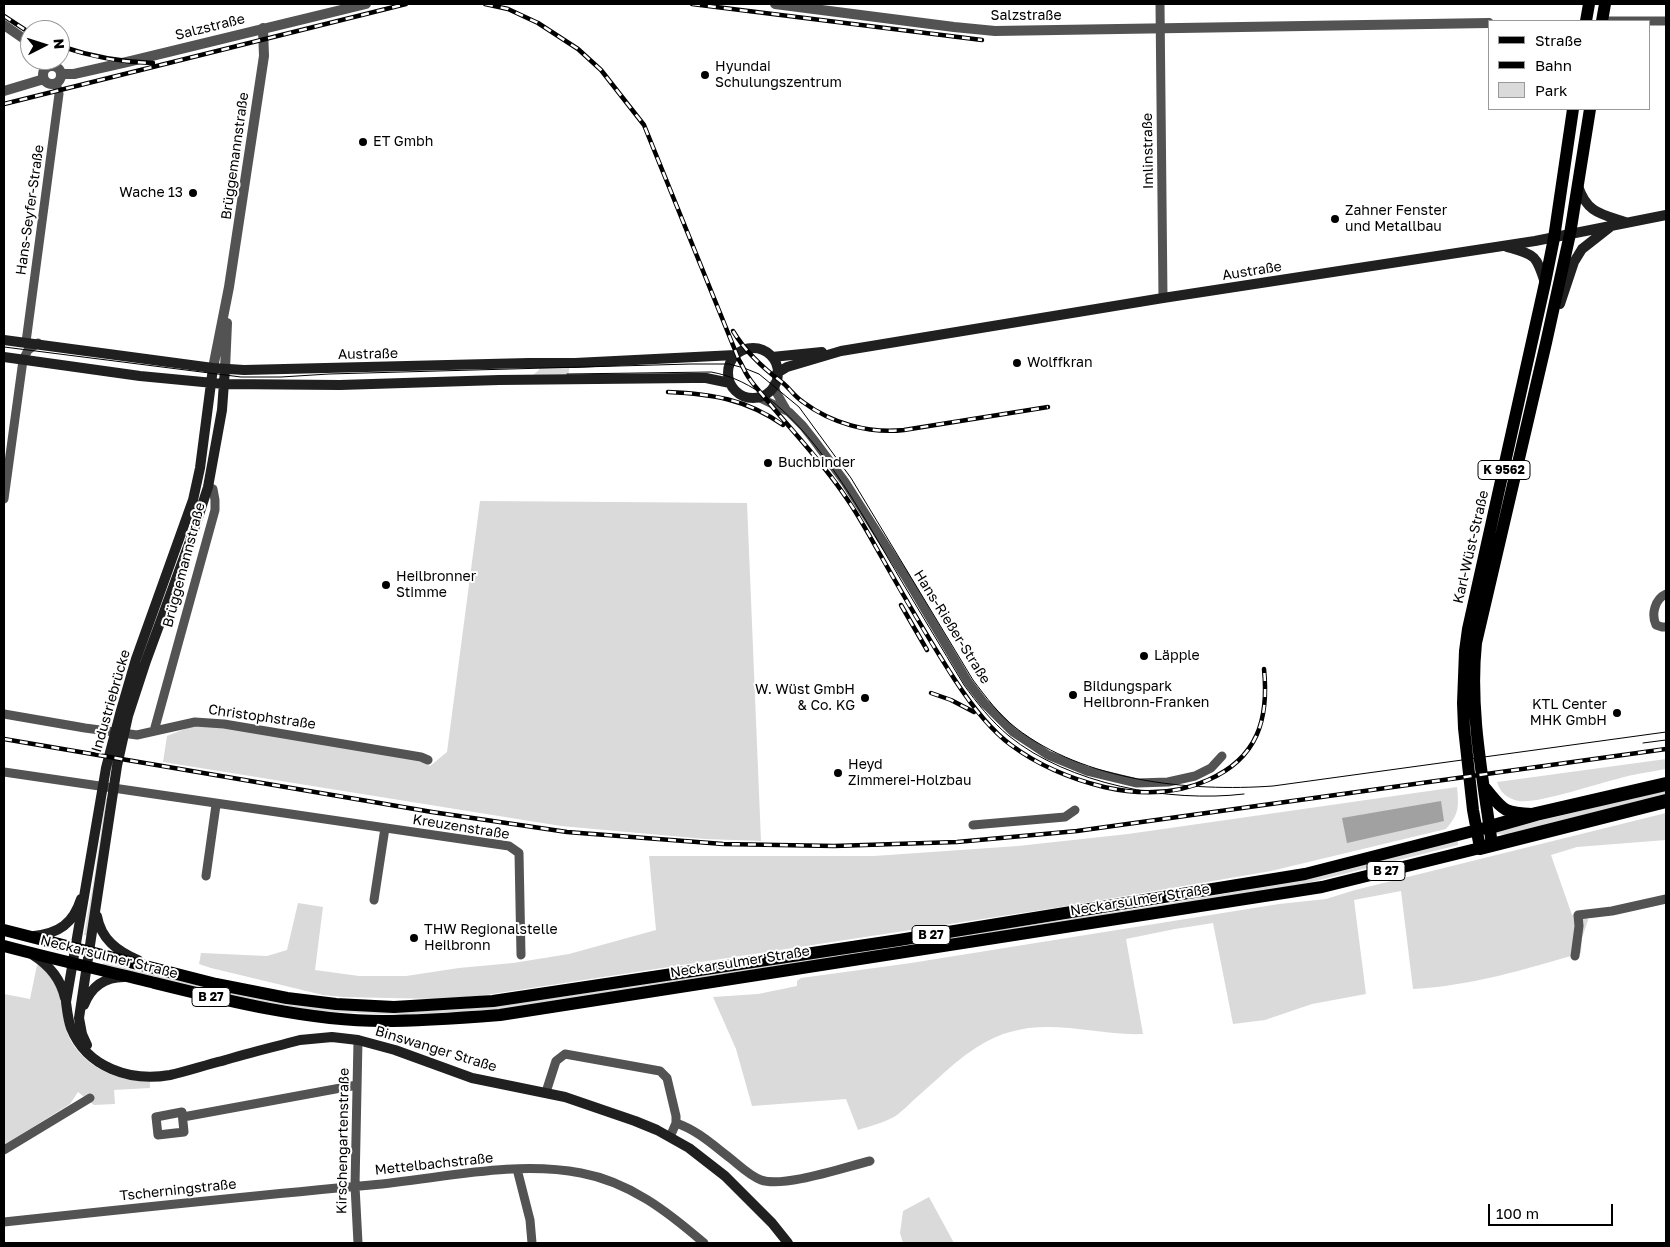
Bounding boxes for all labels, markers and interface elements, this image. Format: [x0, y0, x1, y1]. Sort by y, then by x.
street label: Salzstraße [990, 8, 1062, 24]
street label: Salzstraße [173, 10, 247, 44]
north arrow [20, 20, 70, 70]
legend [1488, 20, 1650, 110]
text: Straße [1535, 31, 1582, 49]
text: N [51, 38, 68, 50]
text: Bahn [1535, 56, 1572, 74]
place label: Hyundai Schulungszentrum [715, 59, 842, 92]
marker: Hyundai Schulungszentrum [699, 69, 711, 81]
text: Park [1535, 81, 1567, 99]
street label: Brüggemannstraße [218, 91, 252, 221]
street label: Imlinstraße [1139, 113, 1157, 189]
place label: ET Gmbh [373, 134, 433, 150]
marker: ET Gmbh [357, 136, 369, 148]
street label: Hans-Seyfer-Straße [13, 144, 47, 276]
place label: Wache 13 [119, 185, 183, 201]
marker: Wache 13 [187, 187, 199, 199]
place label: Zahner Fenster und Metallbau [1345, 203, 1447, 236]
marker: Zahner Fenster und Metallbau [1329, 213, 1341, 225]
street label: Austraße [1221, 258, 1283, 284]
street label: Austraße [338, 345, 398, 363]
place label: Wolffkran [1027, 355, 1093, 371]
marker: Wolffkran [1011, 357, 1023, 369]
place label: Buchbinder [778, 455, 855, 471]
marker: Buchbinder [762, 457, 774, 469]
road number: K 9562 [1478, 460, 1530, 480]
street label: Karl-Wüst-Straße [1450, 489, 1492, 605]
street label: Brüggemannstraße [159, 501, 209, 629]
street label: Hans-Rießer-Straße [910, 567, 994, 687]
place label: Heilbronner Stimme [396, 569, 476, 602]
marker: Heilbronner Stimme [380, 579, 392, 591]
street label: Industriebrücke [88, 648, 134, 754]
place label: Läpple [1154, 648, 1200, 664]
marker: Läpple [1138, 650, 1150, 662]
place label: Bildungspark Heilbronn-Franken [1083, 679, 1209, 712]
place label: W. Wüst GmbH & Co. KG [755, 682, 855, 714]
marker: Bildungspark Heilbronn-Franken [1067, 689, 1079, 701]
marker: W. Wüst GmbH & Co. KG [859, 692, 871, 704]
place label: KTL Center MHK GmbH [1530, 697, 1607, 730]
street label: Christophstraße [207, 701, 317, 733]
marker: KTL Center MHK GmbH [1611, 707, 1623, 719]
place label: Heyd Zimmerei-Holzbau [848, 757, 971, 790]
marker: Heyd Zimmerei-Holzbau [832, 767, 844, 779]
street label: Kreuzenstraße [411, 811, 511, 843]
road number: B 27 [1367, 861, 1405, 880]
street label: Neckarsulmer Straße [1069, 881, 1211, 919]
place label: THW Regionalstelle Heilbronn [424, 922, 558, 954]
road number: B 27 [912, 926, 950, 944]
street label: Neckarsulmer Straße [39, 932, 179, 982]
marker: THW Regionalstelle Heilbronn [408, 932, 420, 944]
street label: Neckarsulmer Straße [669, 943, 811, 981]
road number: B 27 [192, 988, 230, 1006]
street label: Binswanger Straße [373, 1023, 499, 1075]
street label: Kirschengartenstraße [333, 1068, 353, 1214]
street label: Mettelbachstraße [374, 1149, 494, 1179]
street label: Tscherningstraße [119, 1176, 237, 1204]
scale bar [1490, 1194, 1615, 1226]
text: 100 m [1496, 1204, 1539, 1222]

